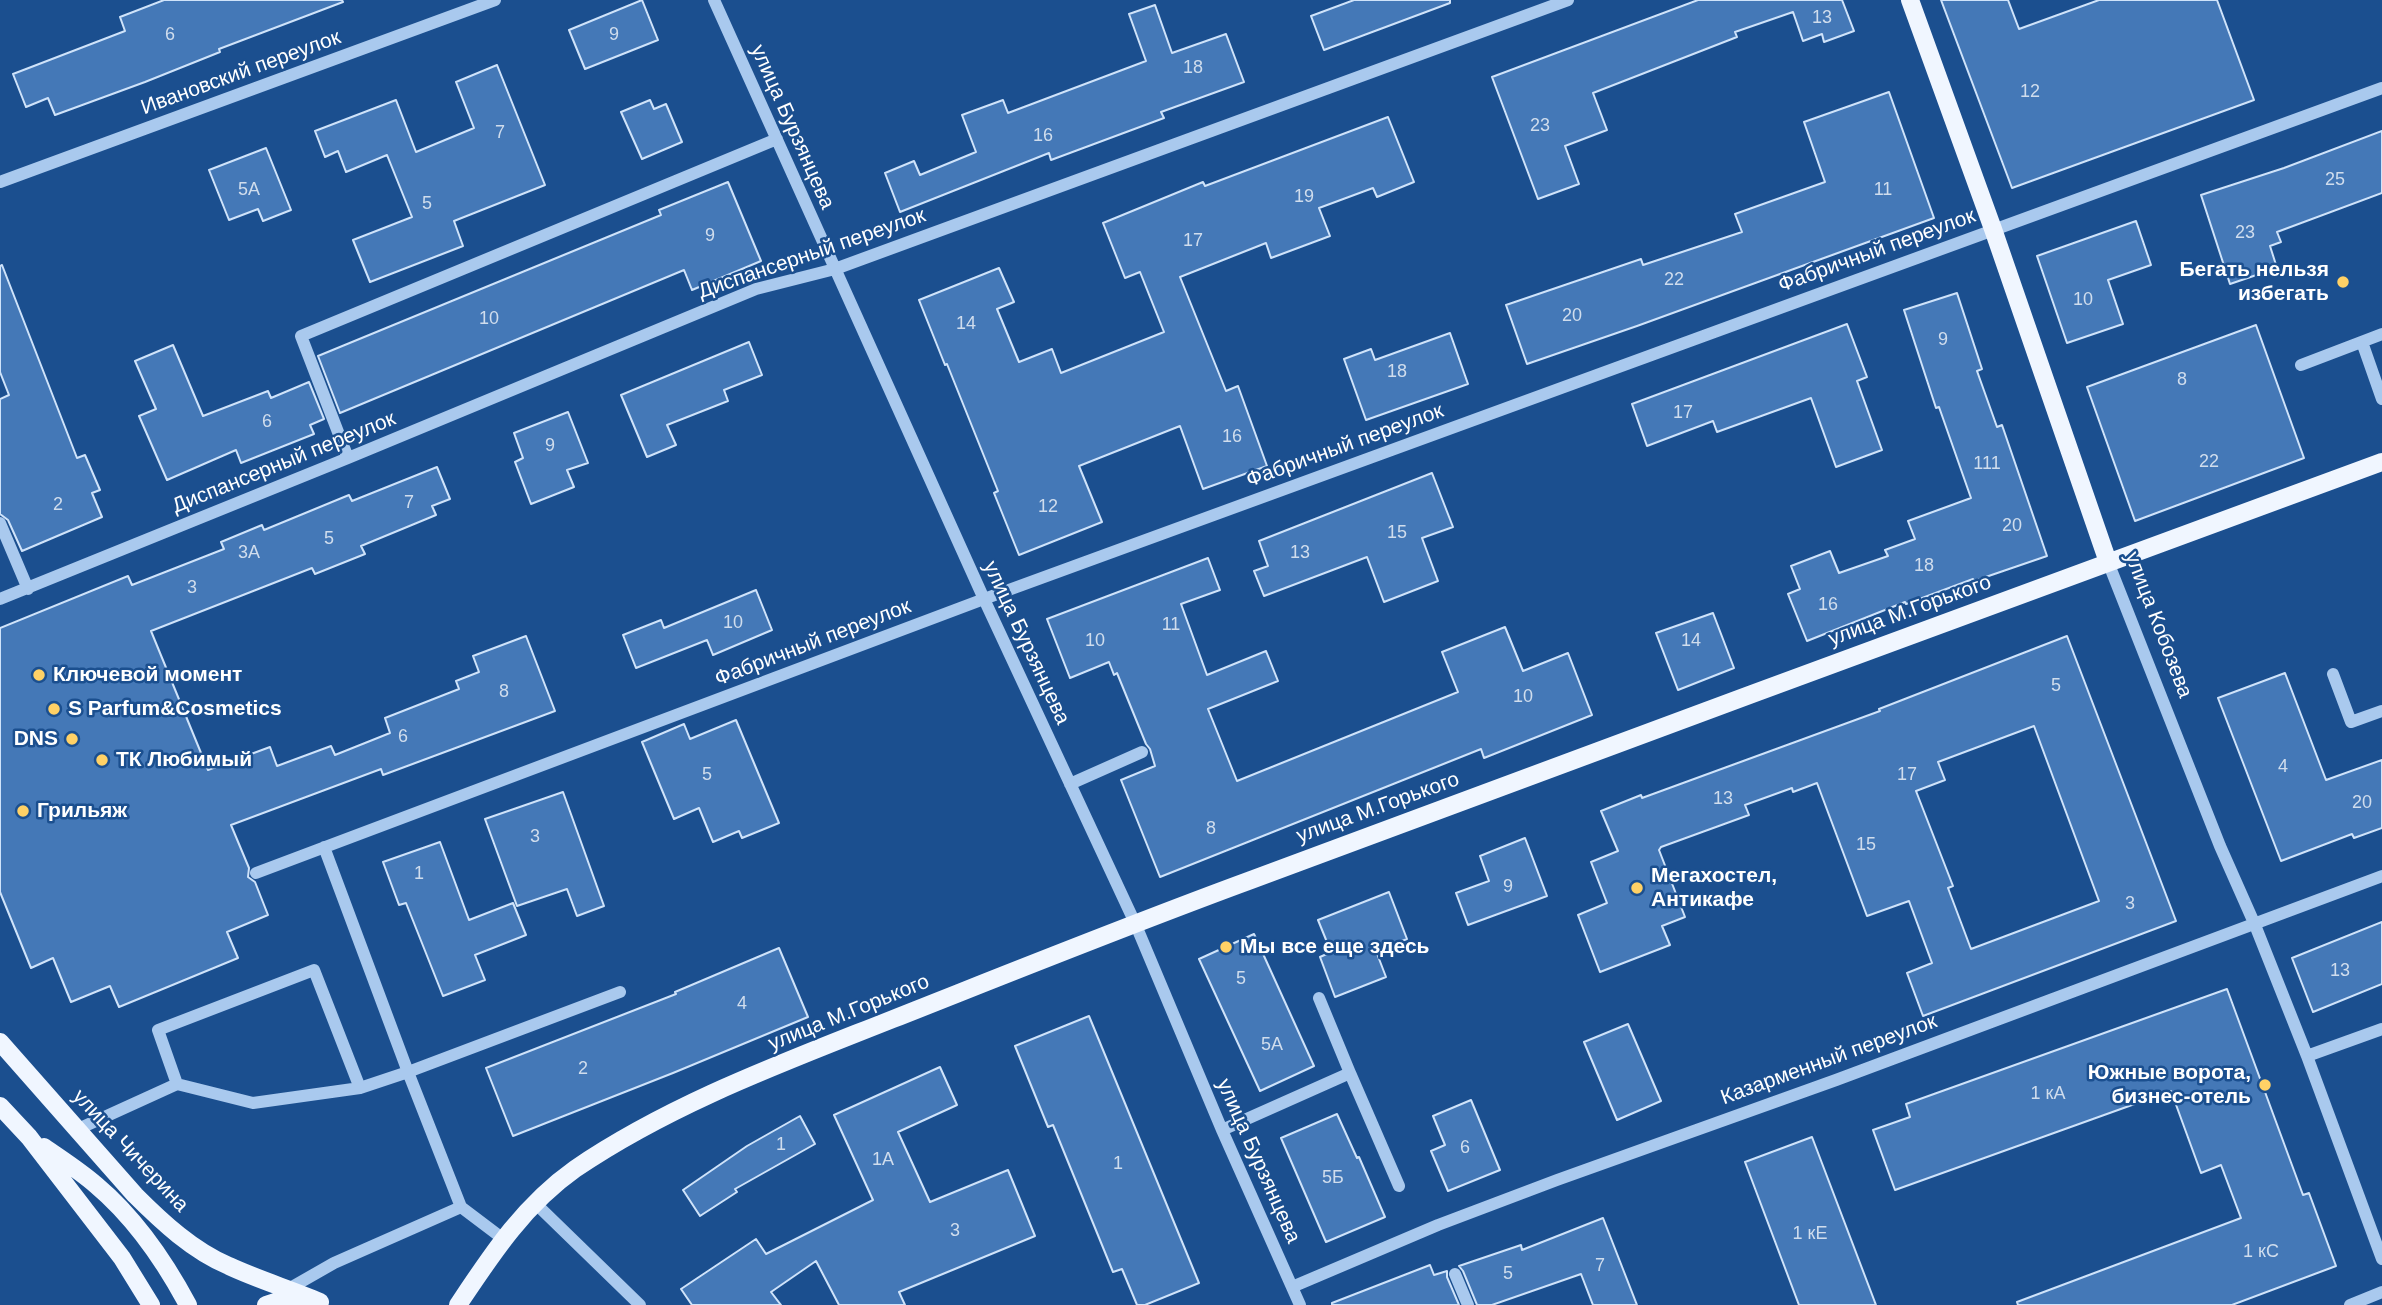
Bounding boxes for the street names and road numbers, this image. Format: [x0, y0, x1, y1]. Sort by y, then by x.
street label: Ивановский переулок [138, 25, 344, 121]
street label: улица Бурзянцева [744, 41, 840, 213]
street label: Диспансерный переулок [695, 203, 929, 305]
street label: Фабричный переулок [1775, 204, 1979, 298]
street label: Фабричный переулок [1243, 399, 1447, 493]
street label: Диспансерный переулок [169, 407, 399, 519]
street label: улица Кобозева [2119, 548, 2197, 702]
street label: улица Бурзянцева [977, 557, 1075, 729]
street label: улица М.Горького [1825, 570, 1995, 652]
street label: Фабричный переулок [711, 594, 915, 692]
street label: улица М.Горького [1293, 767, 1463, 849]
street label: улица М.Горького [765, 969, 933, 1057]
street label: Казарменный переулок [1717, 1009, 1941, 1111]
street label: улица Бурзянцева [1210, 1075, 1306, 1247]
street label: улица Чичерина [67, 1084, 193, 1218]

